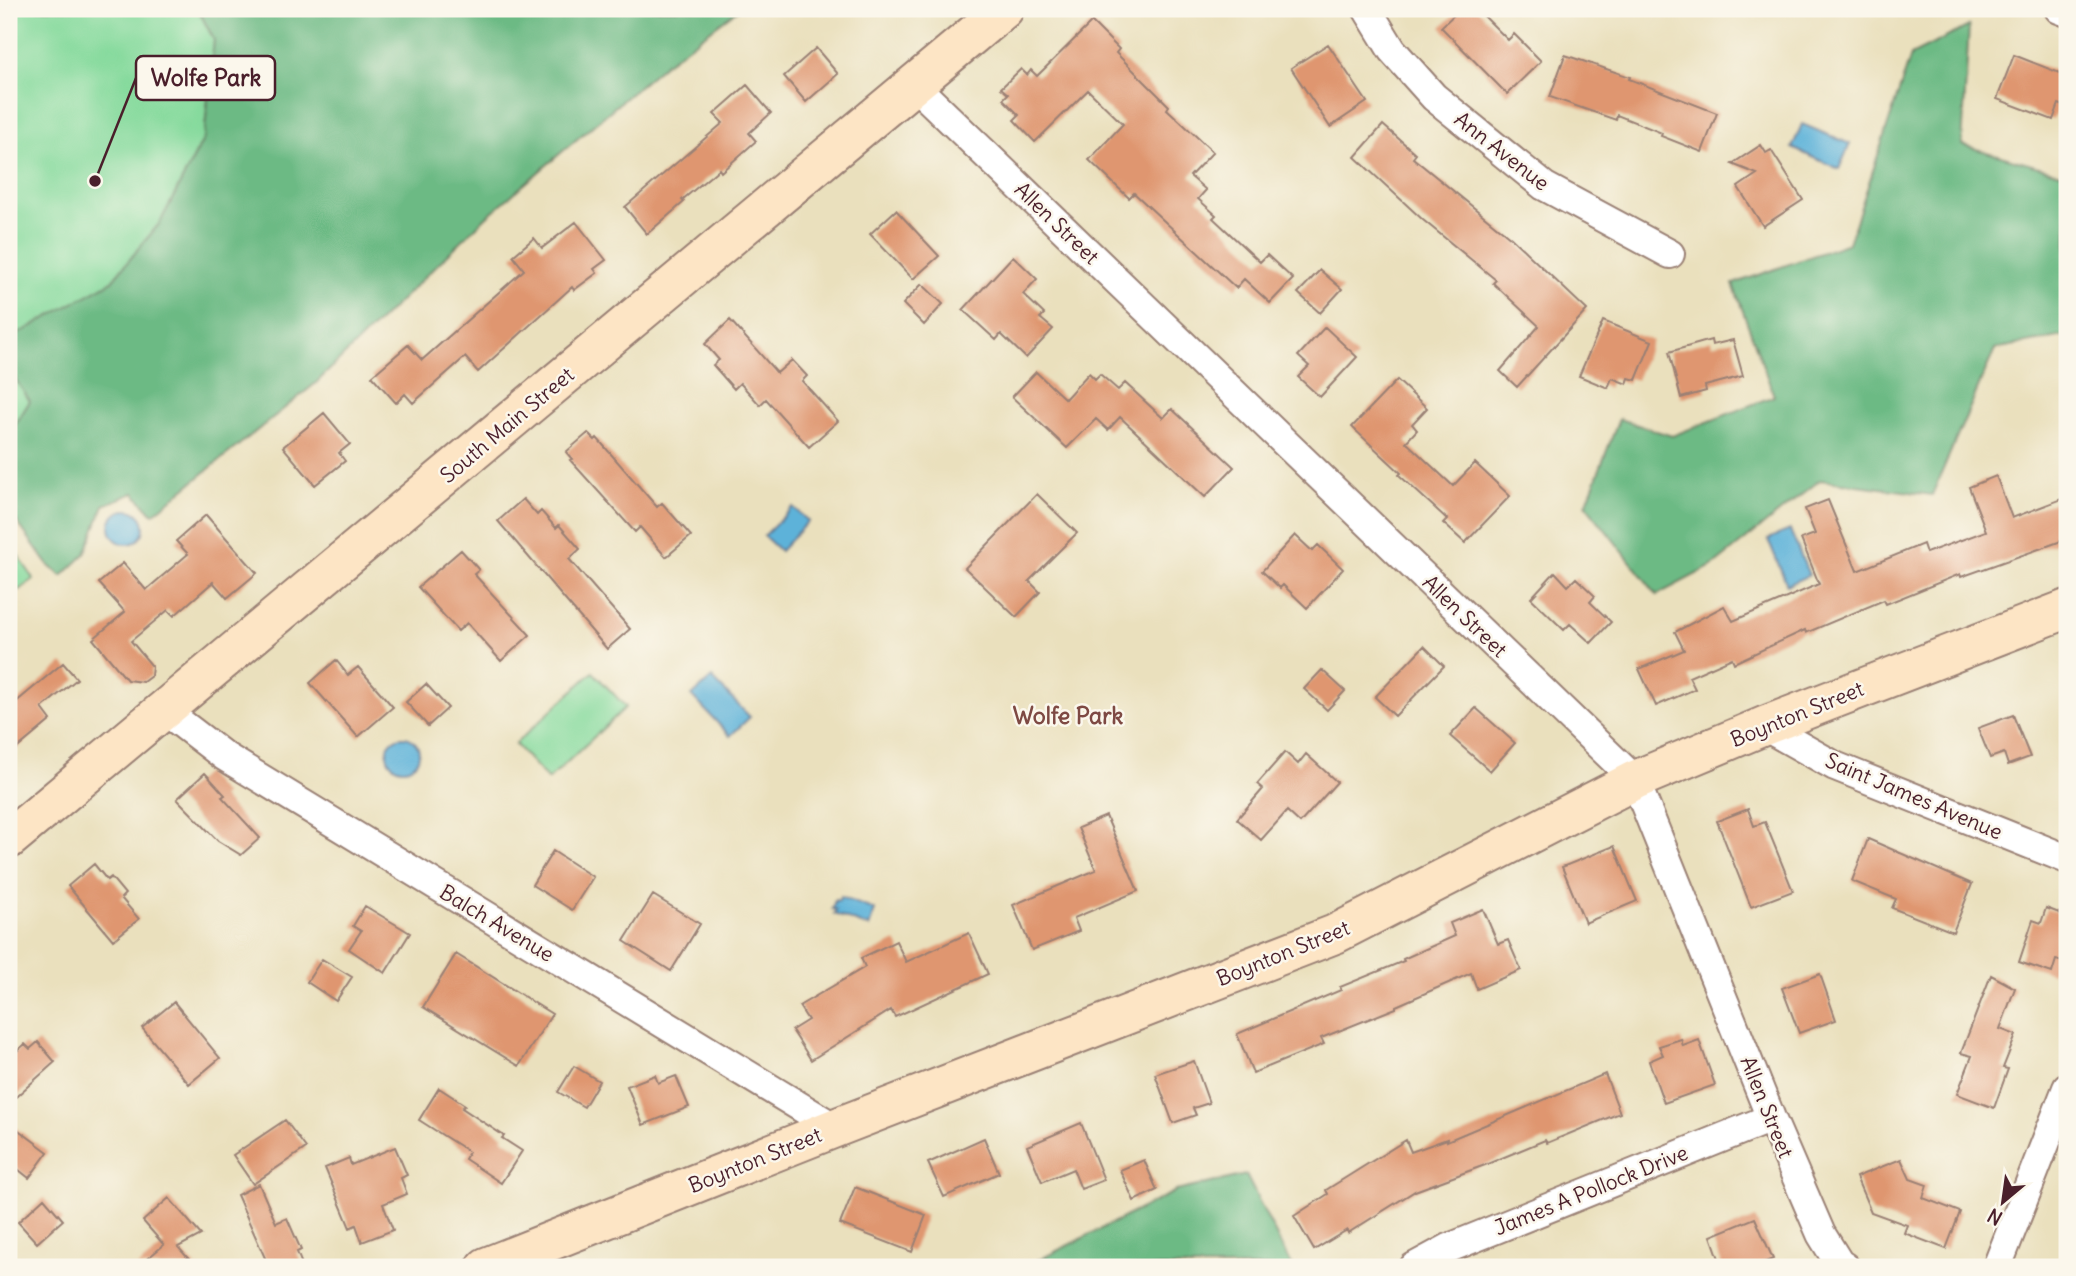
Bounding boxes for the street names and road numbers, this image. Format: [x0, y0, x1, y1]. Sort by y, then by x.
street label: Ann Avenue [1449, 106, 1555, 196]
street label: Allen Street [1009, 176, 1105, 270]
street label: South Main Street [434, 361, 580, 489]
street label: Allen Street [1417, 569, 1513, 663]
street label: Boynton Street [1726, 675, 1868, 753]
street label: Saint James Avenue [1821, 747, 2007, 845]
street label: Balch Avenue [435, 878, 559, 968]
street label: Boynton Street [1212, 914, 1354, 992]
street label: Allen Street [1734, 1052, 1800, 1162]
street label: Boynton Street [684, 1121, 826, 1199]
street label: James A Pollock Drive [1490, 1139, 1692, 1241]

